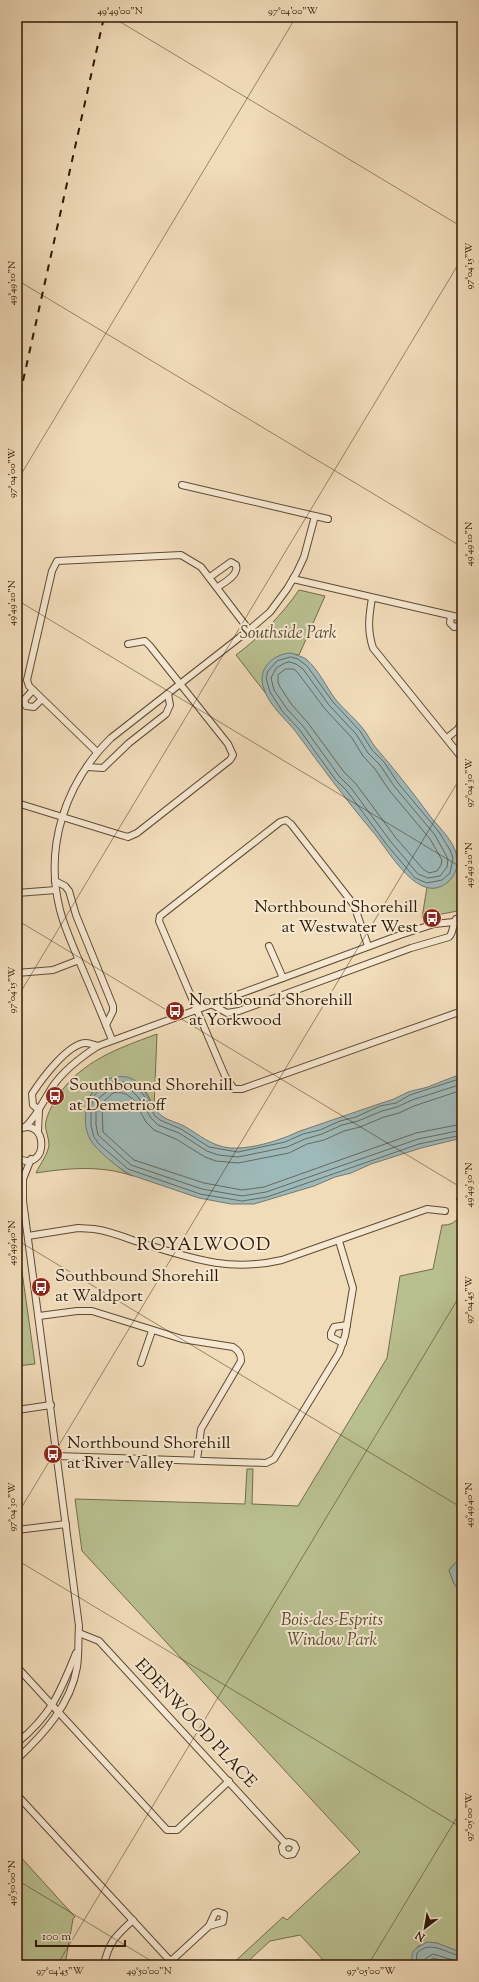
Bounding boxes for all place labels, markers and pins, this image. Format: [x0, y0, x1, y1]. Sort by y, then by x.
place label: Northbound Shorehill at Westwater West [254, 896, 418, 940]
bus stop icon: Northbound Shorehill at Westwater West [421, 907, 443, 929]
place label: Northbound Shorehill at Yorkwood [189, 989, 353, 1033]
bus stop icon: Northbound Shorehill at Yorkwood [164, 1000, 186, 1022]
place label: Southbound Shorehill at Demetrioff [69, 1074, 233, 1118]
bus stop icon: Southbound Shorehill at Demetrioff [44, 1085, 66, 1107]
place label: Southbound Shorehill at Waldport [55, 1265, 219, 1309]
bus stop icon: Southbound Shorehill at Waldport [30, 1276, 52, 1298]
place label: Northbound Shorehill at River Valley [67, 1432, 231, 1476]
bus stop icon: Northbound Shorehill at River Valley [42, 1443, 64, 1465]

